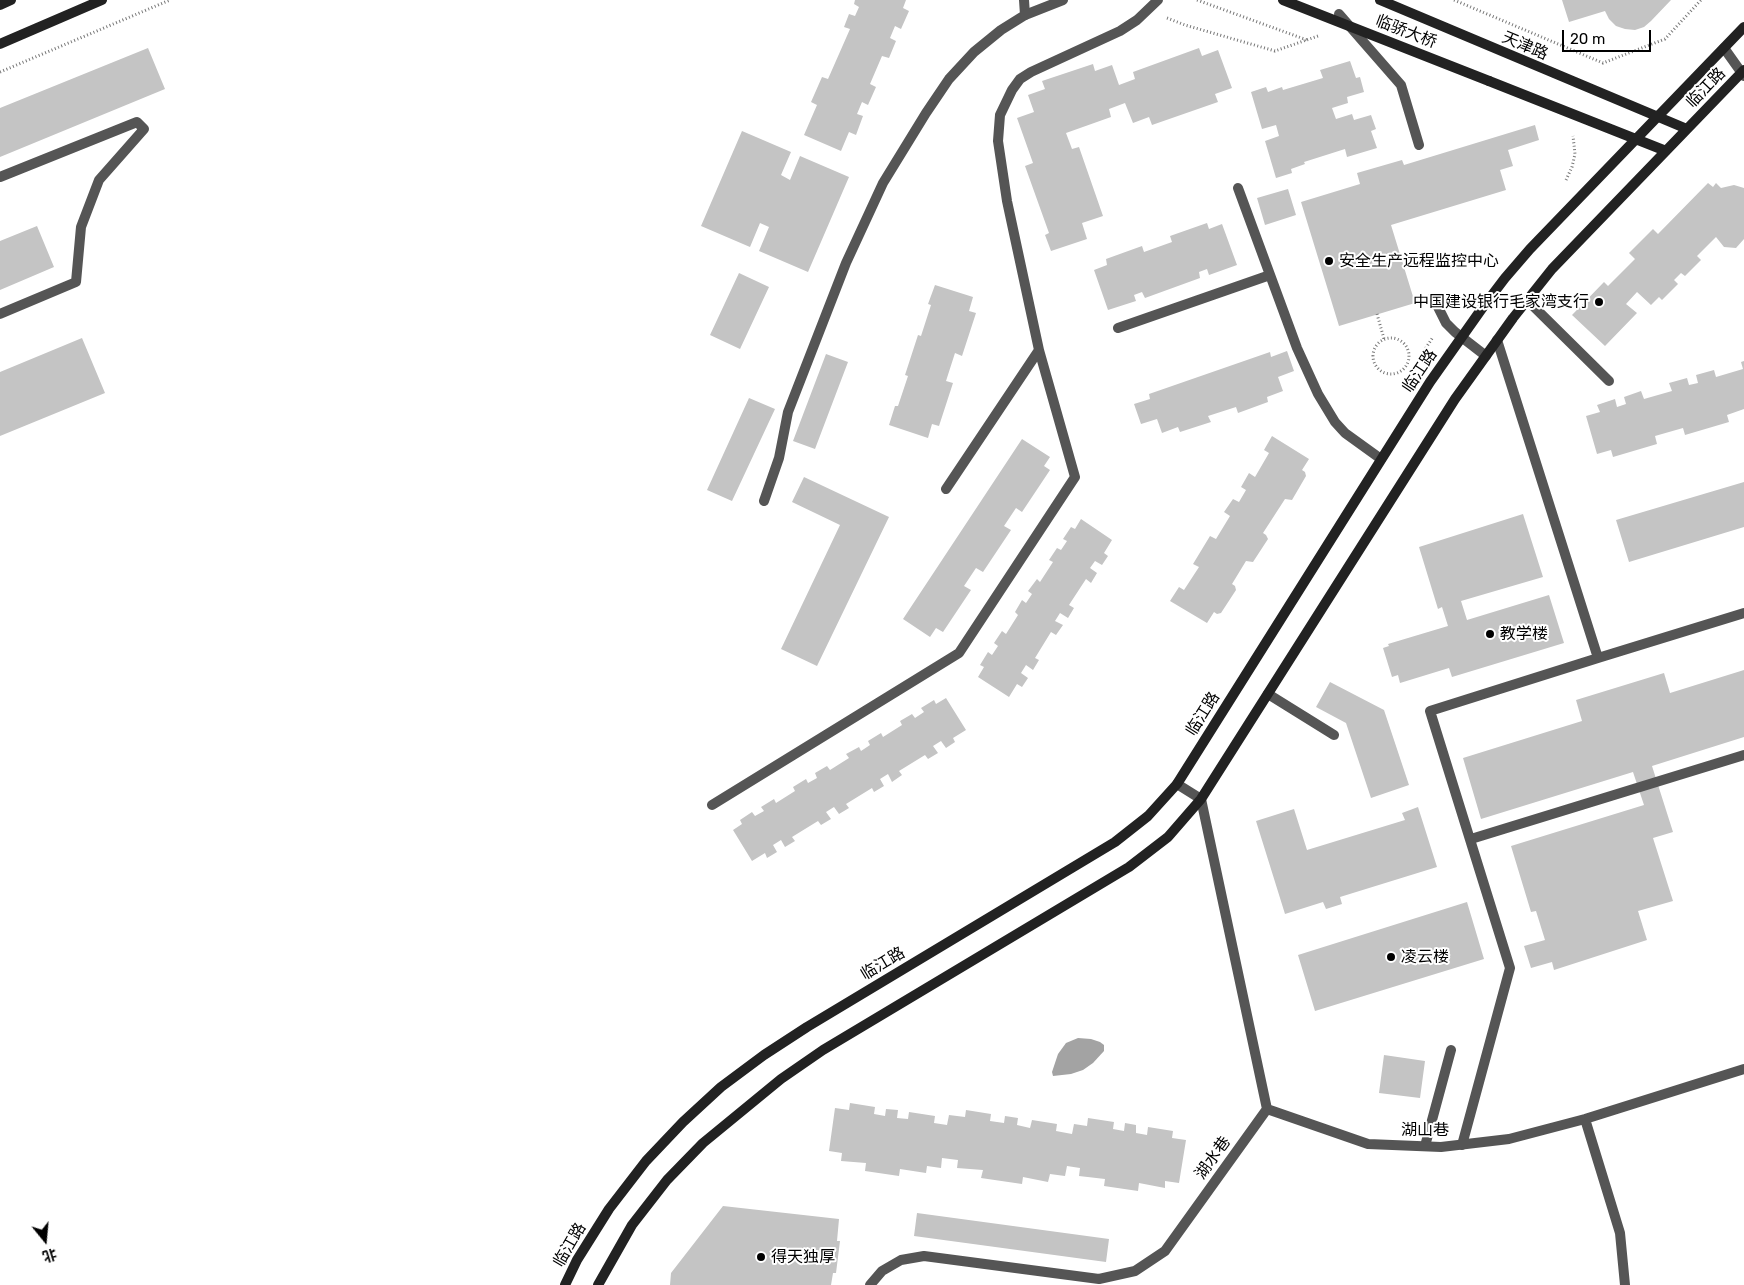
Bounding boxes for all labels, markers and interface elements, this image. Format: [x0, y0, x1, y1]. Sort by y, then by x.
street label: 临骄大桥 [1373, 12, 1439, 52]
scale bar [1564, 20, 1653, 52]
street label: 天津路 [1499, 28, 1551, 64]
text: 20 m [1570, 30, 1605, 48]
street label: 临江路 [1682, 64, 1730, 112]
place label: 安全生产远程监控中心 [1339, 251, 1499, 271]
marker: 安全生产远程监控中心 [1323, 255, 1335, 267]
place label: 中国建设银行毛家湾支行 [1413, 292, 1589, 312]
marker: 中国建设银行毛家湾支行 [1593, 296, 1605, 308]
street label: 临江路 [1399, 346, 1441, 396]
place label: 教学楼 [1500, 624, 1548, 644]
marker: 教学楼 [1484, 628, 1496, 640]
street label: 临江路 [1182, 689, 1224, 739]
street label: 临江路 [857, 943, 909, 985]
place label: 凌云楼 [1401, 947, 1449, 967]
marker: 凌云楼 [1385, 951, 1397, 963]
street label: 湖山巷 [1401, 1120, 1449, 1140]
street label: 湖水巷 [1191, 1133, 1235, 1183]
north arrow [20, 1215, 70, 1265]
street label: 临江路 [550, 1219, 590, 1271]
text: 北 [40, 1245, 59, 1265]
place label: 得天独厚 [771, 1247, 835, 1267]
marker: 得天独厚 [755, 1251, 767, 1263]

